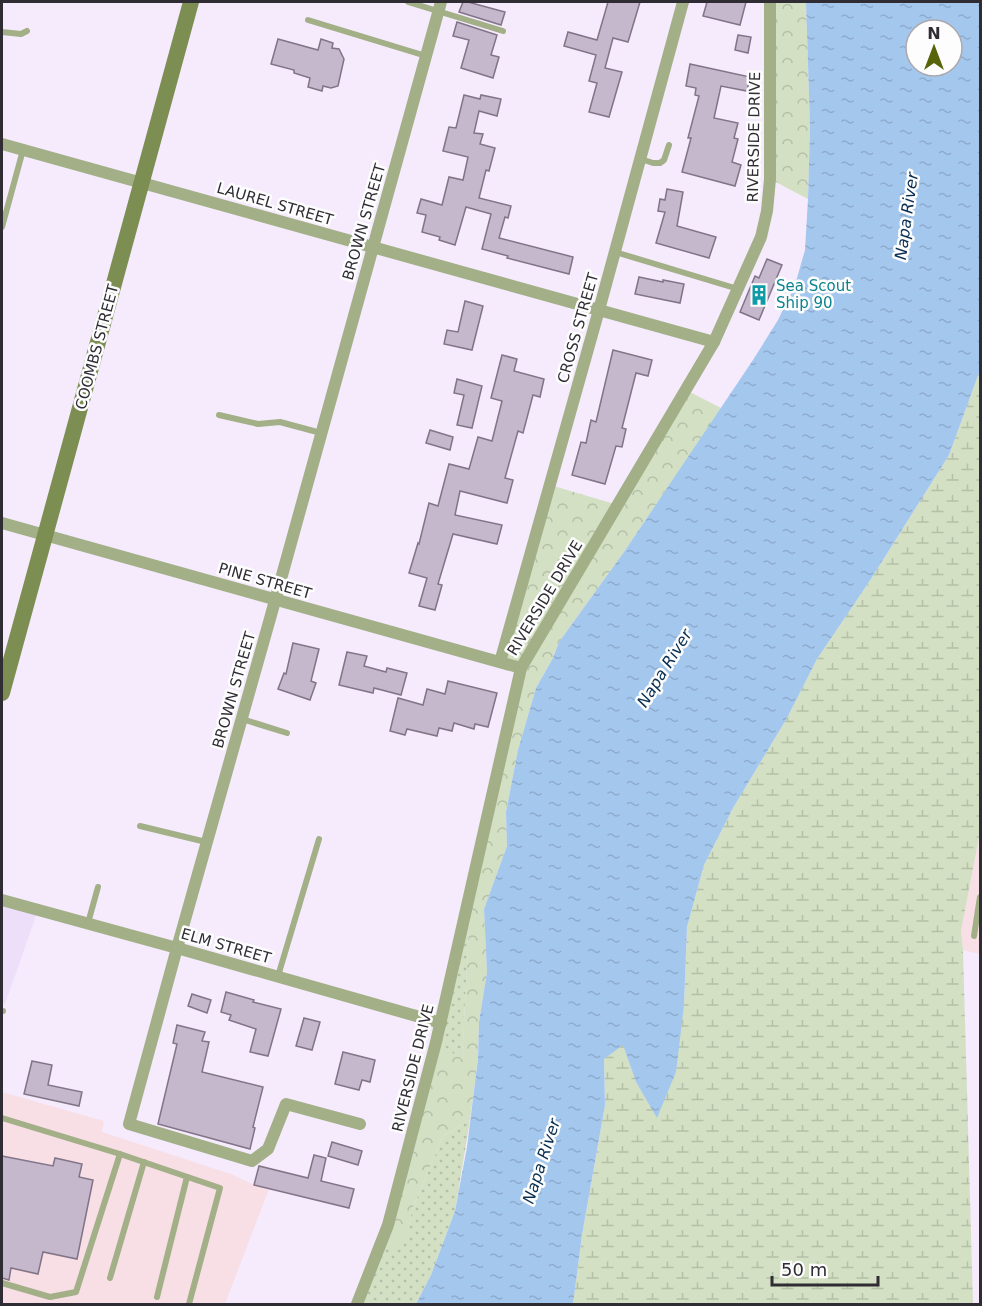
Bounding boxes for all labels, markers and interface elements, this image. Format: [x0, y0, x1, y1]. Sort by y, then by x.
north arrow [904, 18, 964, 78]
text: N [927, 24, 941, 43]
street label: RIVERSIDE DRIVE [744, 71, 764, 203]
street label: BROWN STREET [339, 161, 389, 282]
water label: Napa River [891, 170, 922, 261]
street label: LAUREL STREET [215, 179, 336, 229]
street label: CROSS STREET [554, 270, 603, 385]
place label: Sea Scout Ship 90 [776, 277, 851, 312]
street label: COOMBS STREET [72, 282, 123, 411]
building icon: Sea Scout Ship 90 [747, 283, 771, 307]
street label: RIVERSIDE DRIVE [504, 537, 586, 659]
street label: PINE STREET [216, 559, 314, 603]
water label: Napa River [633, 625, 697, 711]
street label: BROWN STREET [209, 629, 259, 750]
street label: ELM STREET [179, 925, 274, 968]
street label: RIVERSIDE DRIVE [388, 1002, 438, 1134]
water label: Napa River [519, 1115, 565, 1206]
scale bar [772, 1249, 878, 1287]
text: 50 m [781, 1259, 827, 1280]

